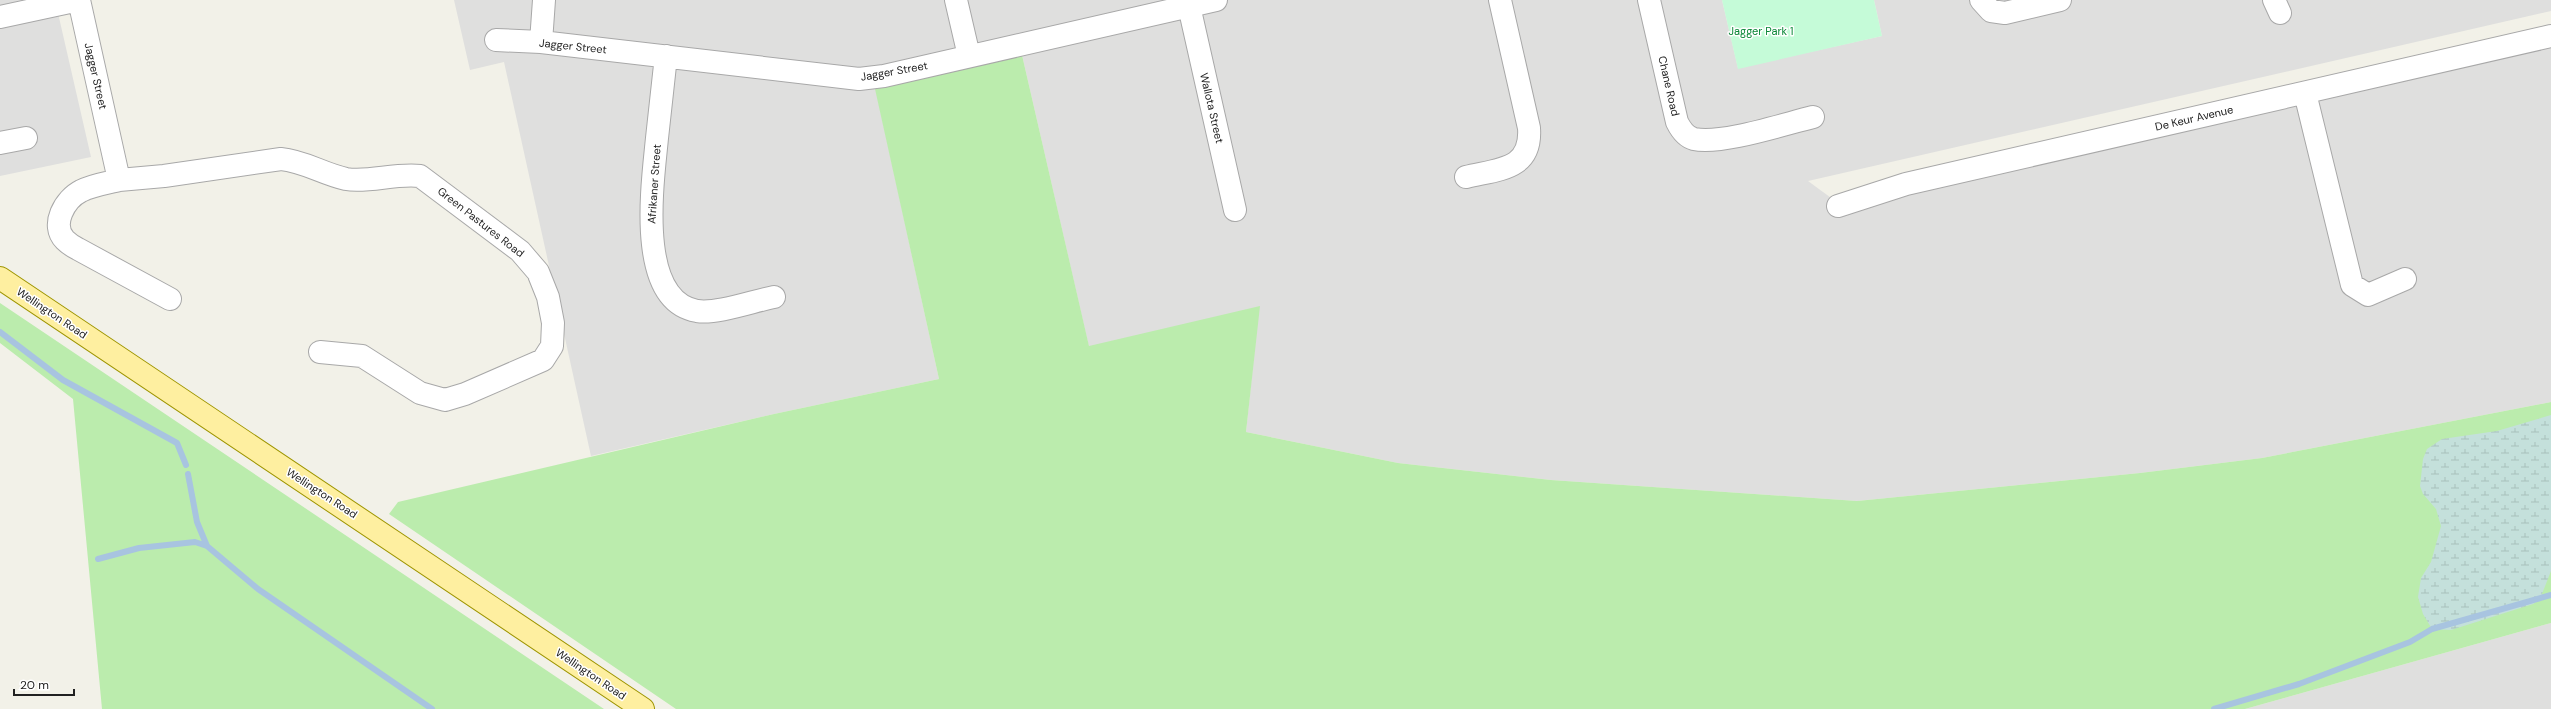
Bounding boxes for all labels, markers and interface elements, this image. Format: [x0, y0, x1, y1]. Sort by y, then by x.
park label: Jagger Park 1 [1729, 24, 1793, 38]
street label: Jagger Street [538, 35, 608, 57]
street label: Jagger Street [82, 41, 110, 111]
street label: Chane Road [1655, 55, 1683, 118]
street label: Jagger Street [859, 58, 929, 84]
street label: Wallota Street [1197, 71, 1227, 145]
street label: De Keur Avenue [2154, 102, 2234, 134]
street label: Afrikaner Street [644, 144, 664, 224]
street label: Green Pastures Road [435, 184, 527, 260]
street label: Wellington Road [14, 284, 90, 342]
street label: Wellington Road [284, 465, 360, 521]
street label: Wellington Road [553, 645, 629, 703]
scale bar [14, 671, 74, 697]
text: 20 m [20, 677, 49, 693]

